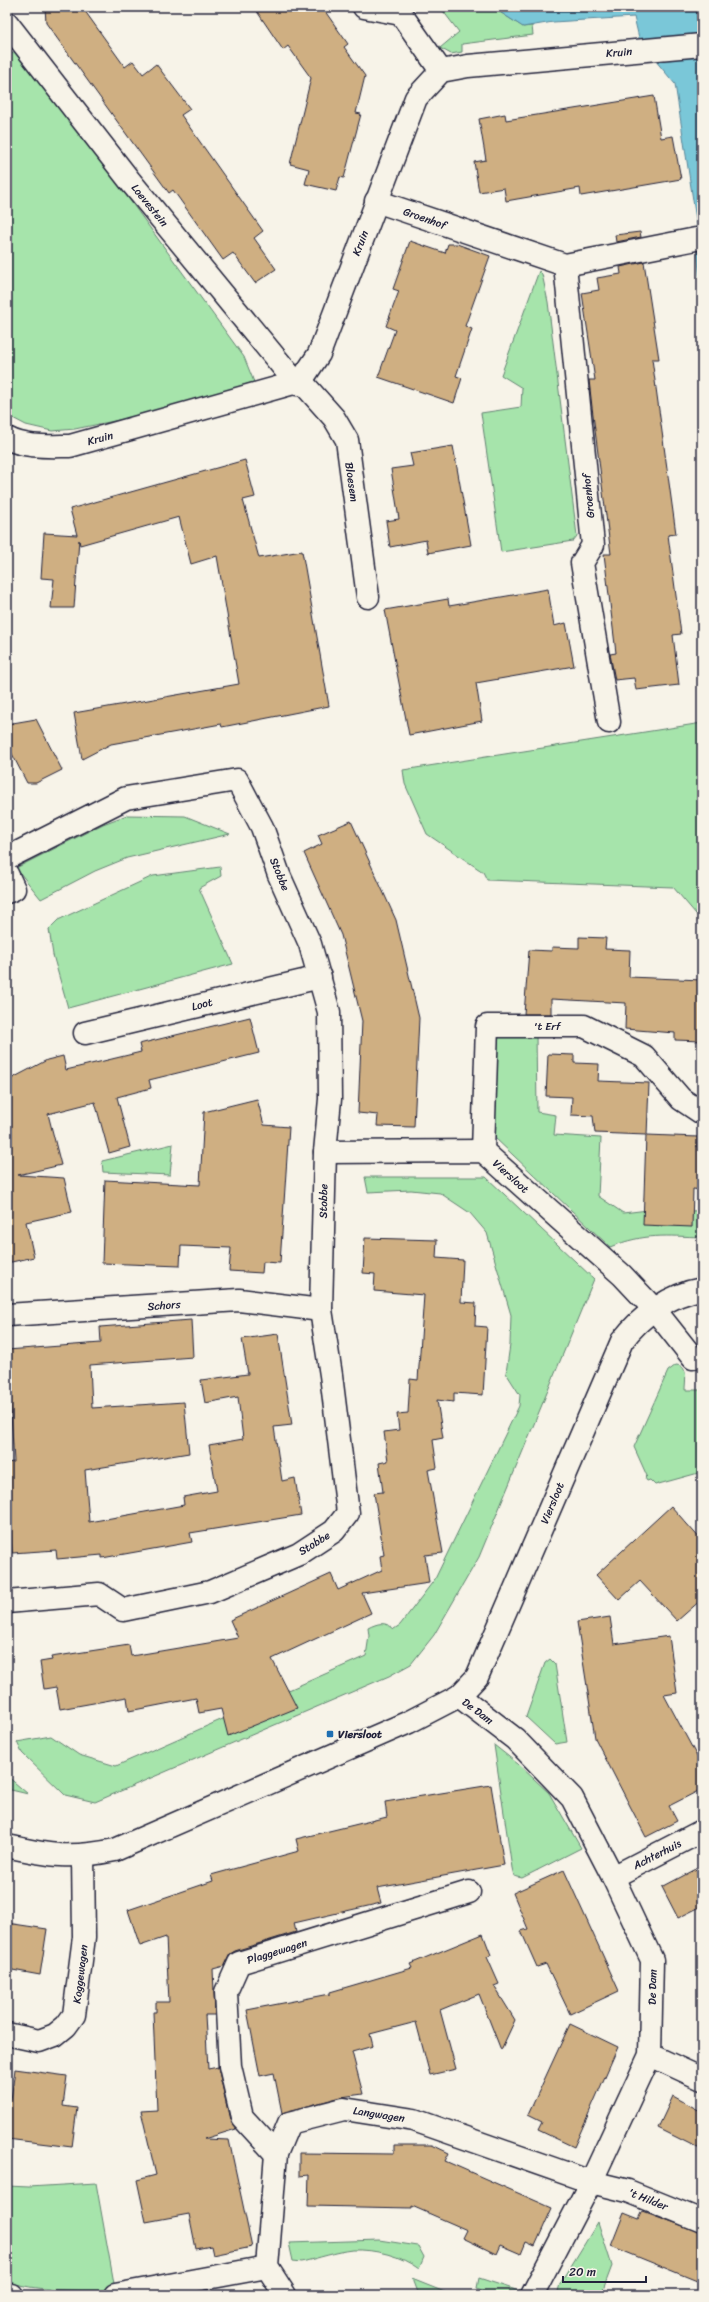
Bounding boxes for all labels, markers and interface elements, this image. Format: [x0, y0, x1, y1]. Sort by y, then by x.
street label: Kruin [605, 42, 633, 63]
street label: Loevestein [126, 180, 173, 231]
street label: Groenhof [401, 202, 451, 235]
street label: Kruin [347, 228, 374, 259]
street label: Kruin [85, 426, 115, 451]
street label: Bloesem [339, 461, 364, 503]
street label: Groenhof [576, 471, 600, 519]
street label: Stobbe [264, 855, 295, 894]
street label: Loot [190, 993, 215, 1016]
street label: 't Erf [533, 1017, 562, 1036]
street label: Viersloot [488, 1155, 533, 1198]
street label: Stobbe [314, 1183, 333, 1219]
street label: Schors [147, 1295, 182, 1316]
street label: Viersloot [535, 1479, 570, 1527]
street label: Stobbe [295, 1526, 334, 1561]
street label: De Dam [458, 1693, 498, 1730]
place label: Viersloot [338, 1725, 382, 1744]
marker: Viersloot [325, 1729, 335, 1739]
street label: Achterhuis [629, 1834, 685, 1875]
street label: Plaggewagen [245, 1933, 310, 1970]
street label: Koggewagen [67, 1943, 94, 2005]
street label: De Dam [643, 1968, 662, 2005]
street label: Langwagen [352, 2101, 406, 2128]
street label: 't Hilder [625, 2183, 672, 2217]
scale bar [563, 2258, 646, 2284]
text: 20 m [569, 2261, 596, 2283]

